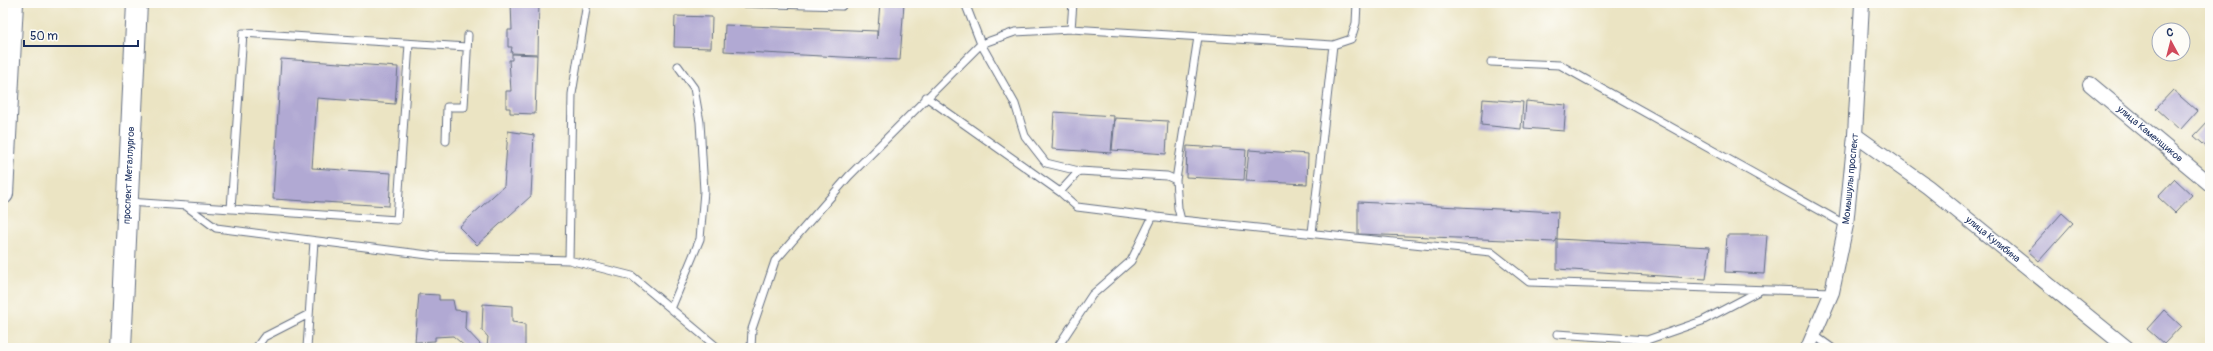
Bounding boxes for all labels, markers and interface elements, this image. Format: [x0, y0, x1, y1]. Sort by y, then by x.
scale bar [24, 22, 138, 48]
north arrow [2151, 22, 2191, 62]
text: С [2166, 26, 2174, 39]
text: 50 m [30, 29, 58, 44]
street label: улица Каменщиков [2114, 102, 2185, 165]
street label: проспект Металлургов [121, 126, 137, 224]
street label: Момышулы проспект [1840, 133, 1861, 225]
street label: улица Кулибина [1962, 213, 2023, 265]

